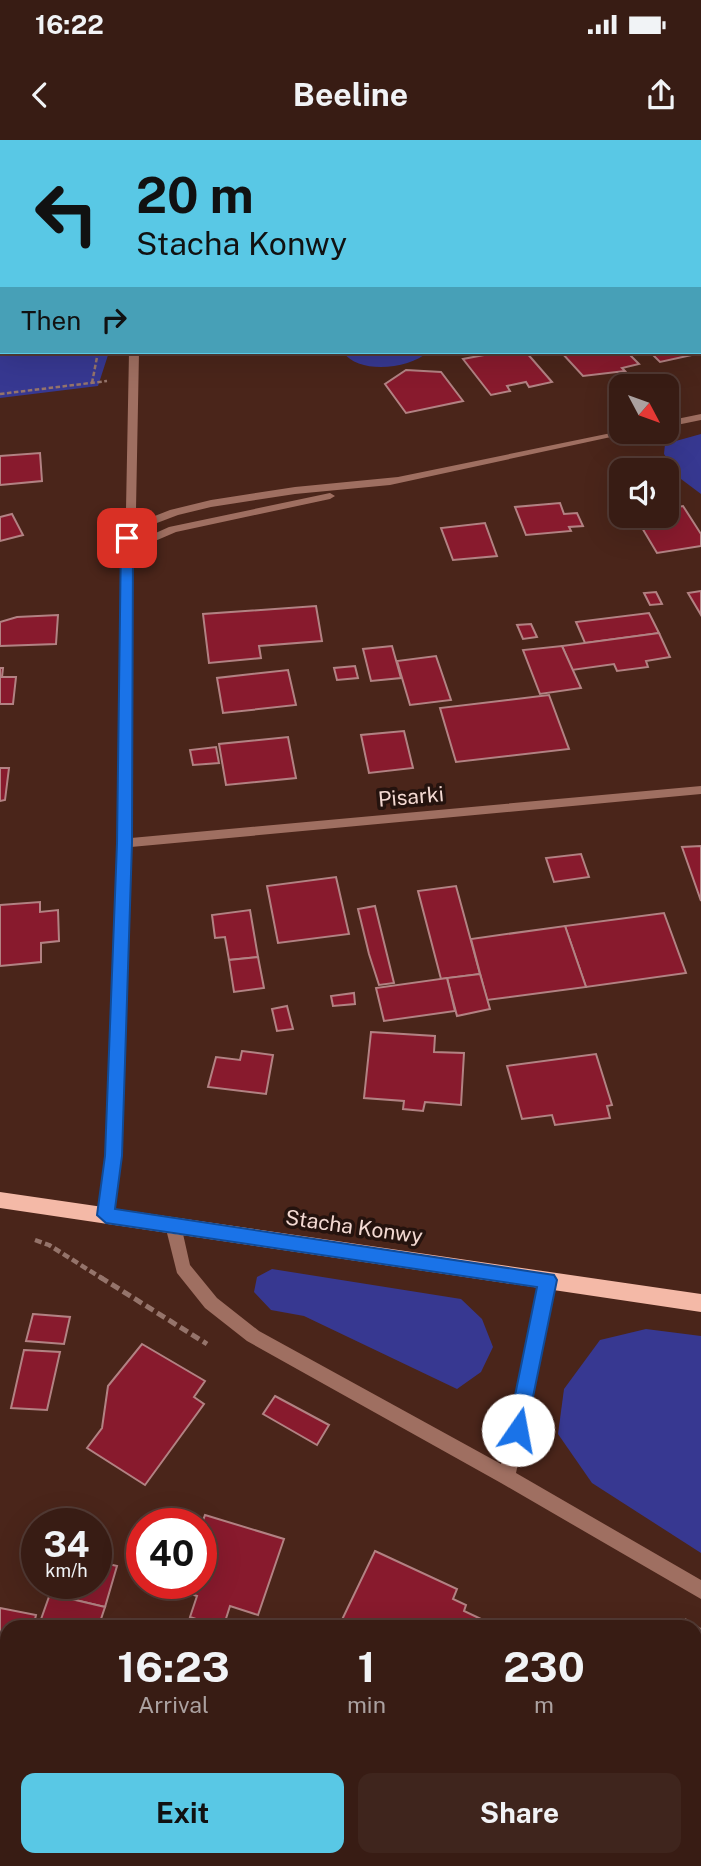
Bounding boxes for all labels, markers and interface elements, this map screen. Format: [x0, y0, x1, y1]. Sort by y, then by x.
text: 16:22 [35, 9, 104, 40]
icon: back [21, 76, 59, 114]
text: Beeline [293, 76, 408, 113]
icon: share [642, 76, 680, 114]
text: 20 m [136, 166, 254, 224]
icon: left [21, 168, 112, 259]
text: Stacha Konwy [136, 225, 347, 262]
icon: right [95, 301, 133, 339]
text: Then [21, 305, 81, 336]
north arrow [609, 374, 679, 444]
map controls [609, 374, 679, 528]
button: sound [609, 458, 679, 528]
pin [97, 508, 157, 568]
icon: arrive [108, 519, 146, 557]
street label: Pisarki [377, 781, 445, 812]
street label: Stacha Konwy [284, 1204, 424, 1249]
position arrow [481, 1393, 555, 1467]
speed limit sign: 40 [126, 1508, 217, 1599]
text: 34 [43, 1524, 90, 1565]
text: km/h [45, 1560, 88, 1581]
text: 16:23 [117, 1642, 230, 1691]
text: 1 [357, 1642, 375, 1691]
text: 230 [503, 1642, 585, 1691]
text: Arrival [138, 1691, 209, 1718]
text: min [347, 1691, 386, 1718]
text: m [534, 1691, 554, 1718]
button: Exit [21, 1773, 344, 1853]
button: Share [358, 1773, 681, 1853]

